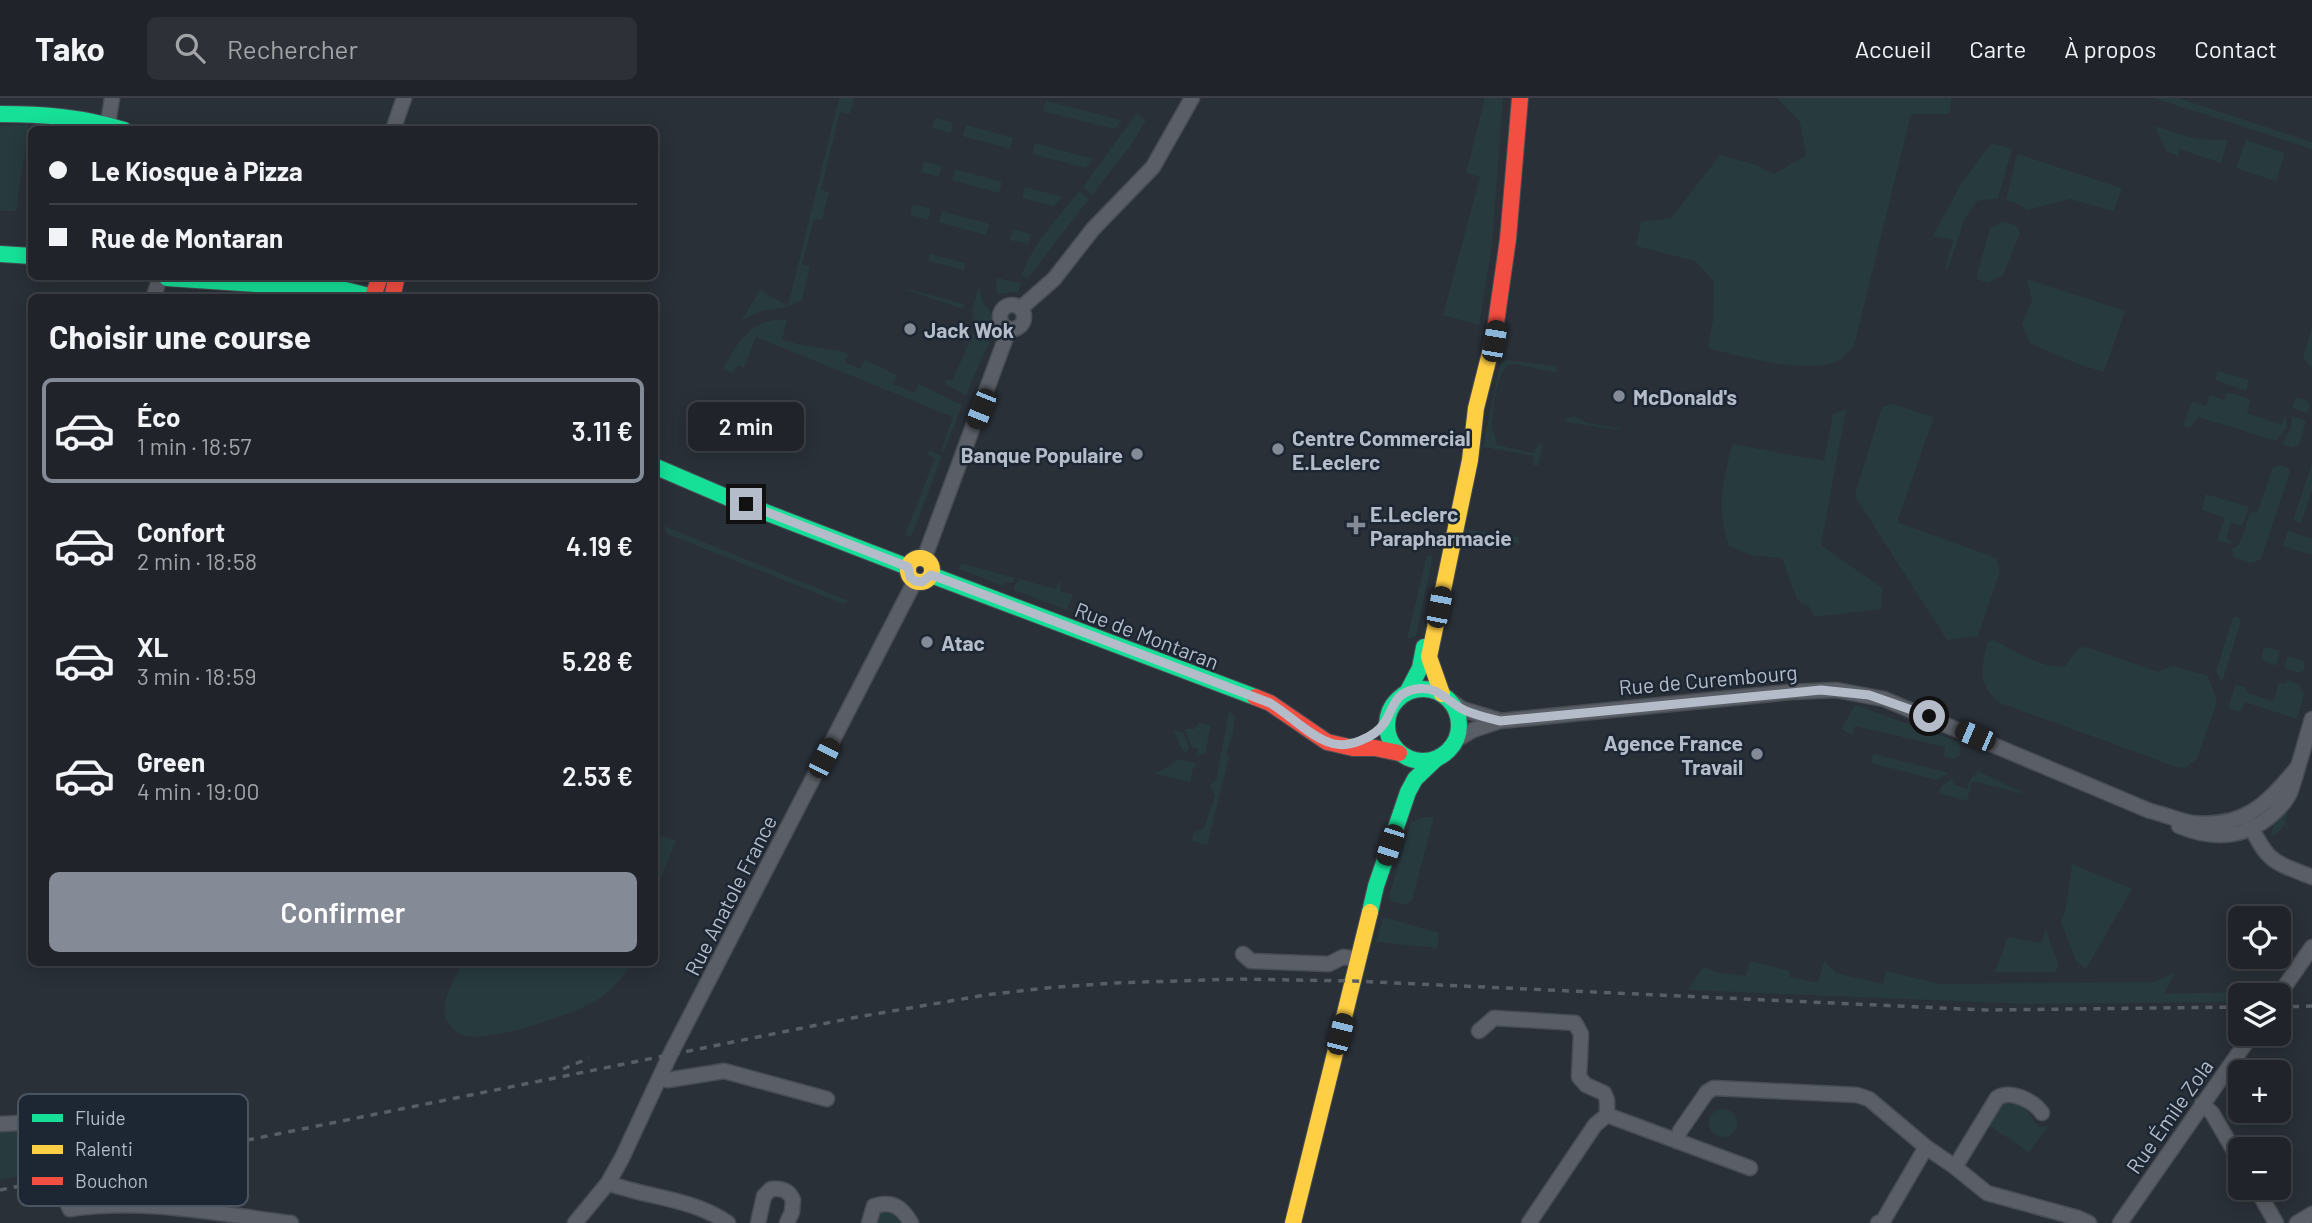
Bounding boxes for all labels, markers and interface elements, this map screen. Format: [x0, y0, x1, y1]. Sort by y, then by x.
search box [147, 17, 637, 80]
text: Tako [35, 28, 105, 68]
icon: search [171, 29, 209, 67]
text: Rechercher [227, 33, 358, 64]
text: Accueil [1855, 34, 1931, 63]
text: Carte [1969, 34, 2026, 63]
text: À propos [2064, 34, 2156, 63]
text: Contact [2194, 34, 2277, 63]
text: Le Kiosque à Pizza [91, 155, 303, 186]
text: Rue de Montaran [91, 222, 283, 253]
text: Choisir une course [49, 317, 311, 355]
place label: Jack Wok [924, 317, 1014, 342]
car [1481, 318, 1508, 364]
marker: Jack Wok [902, 321, 918, 337]
place label: McDonald's [1633, 384, 1737, 409]
car [964, 386, 999, 432]
marker: McDonald's [1611, 388, 1627, 404]
icon: car [53, 399, 116, 462]
text: Éco [137, 401, 180, 432]
callout: 2 min [688, 402, 804, 452]
text: 2 min [719, 412, 773, 440]
text: 3.11 € [572, 415, 633, 446]
place label: Centre Commercial E.Leclerc [1292, 425, 1471, 474]
text: 1 min · 18:57 [137, 432, 252, 460]
marker: Centre Commercial E.Leclerc [1270, 441, 1286, 457]
place label: Banque Populaire [961, 442, 1123, 467]
marker: Banque Populaire [1129, 446, 1145, 462]
route end [730, 488, 762, 520]
place label: E.Leclerc Parapharmacie [1370, 501, 1512, 550]
icon: car [53, 514, 116, 577]
text: Confort [137, 516, 225, 547]
marker: E.Leclerc Parapharmacie [1348, 517, 1364, 533]
text: 4.19 € [566, 530, 633, 561]
text: 2 min · 18:58 [137, 547, 257, 575]
car [1425, 584, 1454, 630]
street label: Rue de Montaran [1071, 596, 1223, 674]
icon: car [53, 629, 116, 692]
place label: Atac [941, 630, 985, 655]
text: XL [137, 631, 168, 662]
marker: Atac [919, 634, 935, 650]
text: 5.28 € [562, 645, 633, 676]
street label: Rue de Curembourg [1618, 659, 1798, 699]
text: 3 min · 18:59 [137, 662, 256, 690]
route start [1913, 700, 1945, 732]
car [1952, 718, 1999, 754]
place label: Agence France Travail [1604, 730, 1743, 779]
car [806, 735, 843, 781]
icon: car [53, 744, 116, 807]
text: Green [137, 746, 205, 777]
marker: Agence France Travail [1749, 746, 1765, 762]
text: 2.53 € [562, 760, 633, 791]
text: 4 min · 19:00 [137, 777, 259, 805]
street label: Rue Anatole France [679, 811, 781, 979]
car [1374, 822, 1407, 868]
button: Confirmer [49, 872, 637, 952]
map controls [2228, 906, 2291, 1200]
button: locate [2228, 906, 2291, 969]
button: layers [2228, 983, 2291, 1046]
car [1325, 1011, 1356, 1057]
street label: Rue Émile Zola [2120, 1054, 2218, 1178]
button: + [2228, 1060, 2291, 1123]
legend [18, 1094, 248, 1206]
text: Fluide [75, 1106, 126, 1129]
text: Ralenti [75, 1137, 133, 1160]
button: − [2228, 1137, 2291, 1200]
text: Bouchon [75, 1169, 148, 1192]

